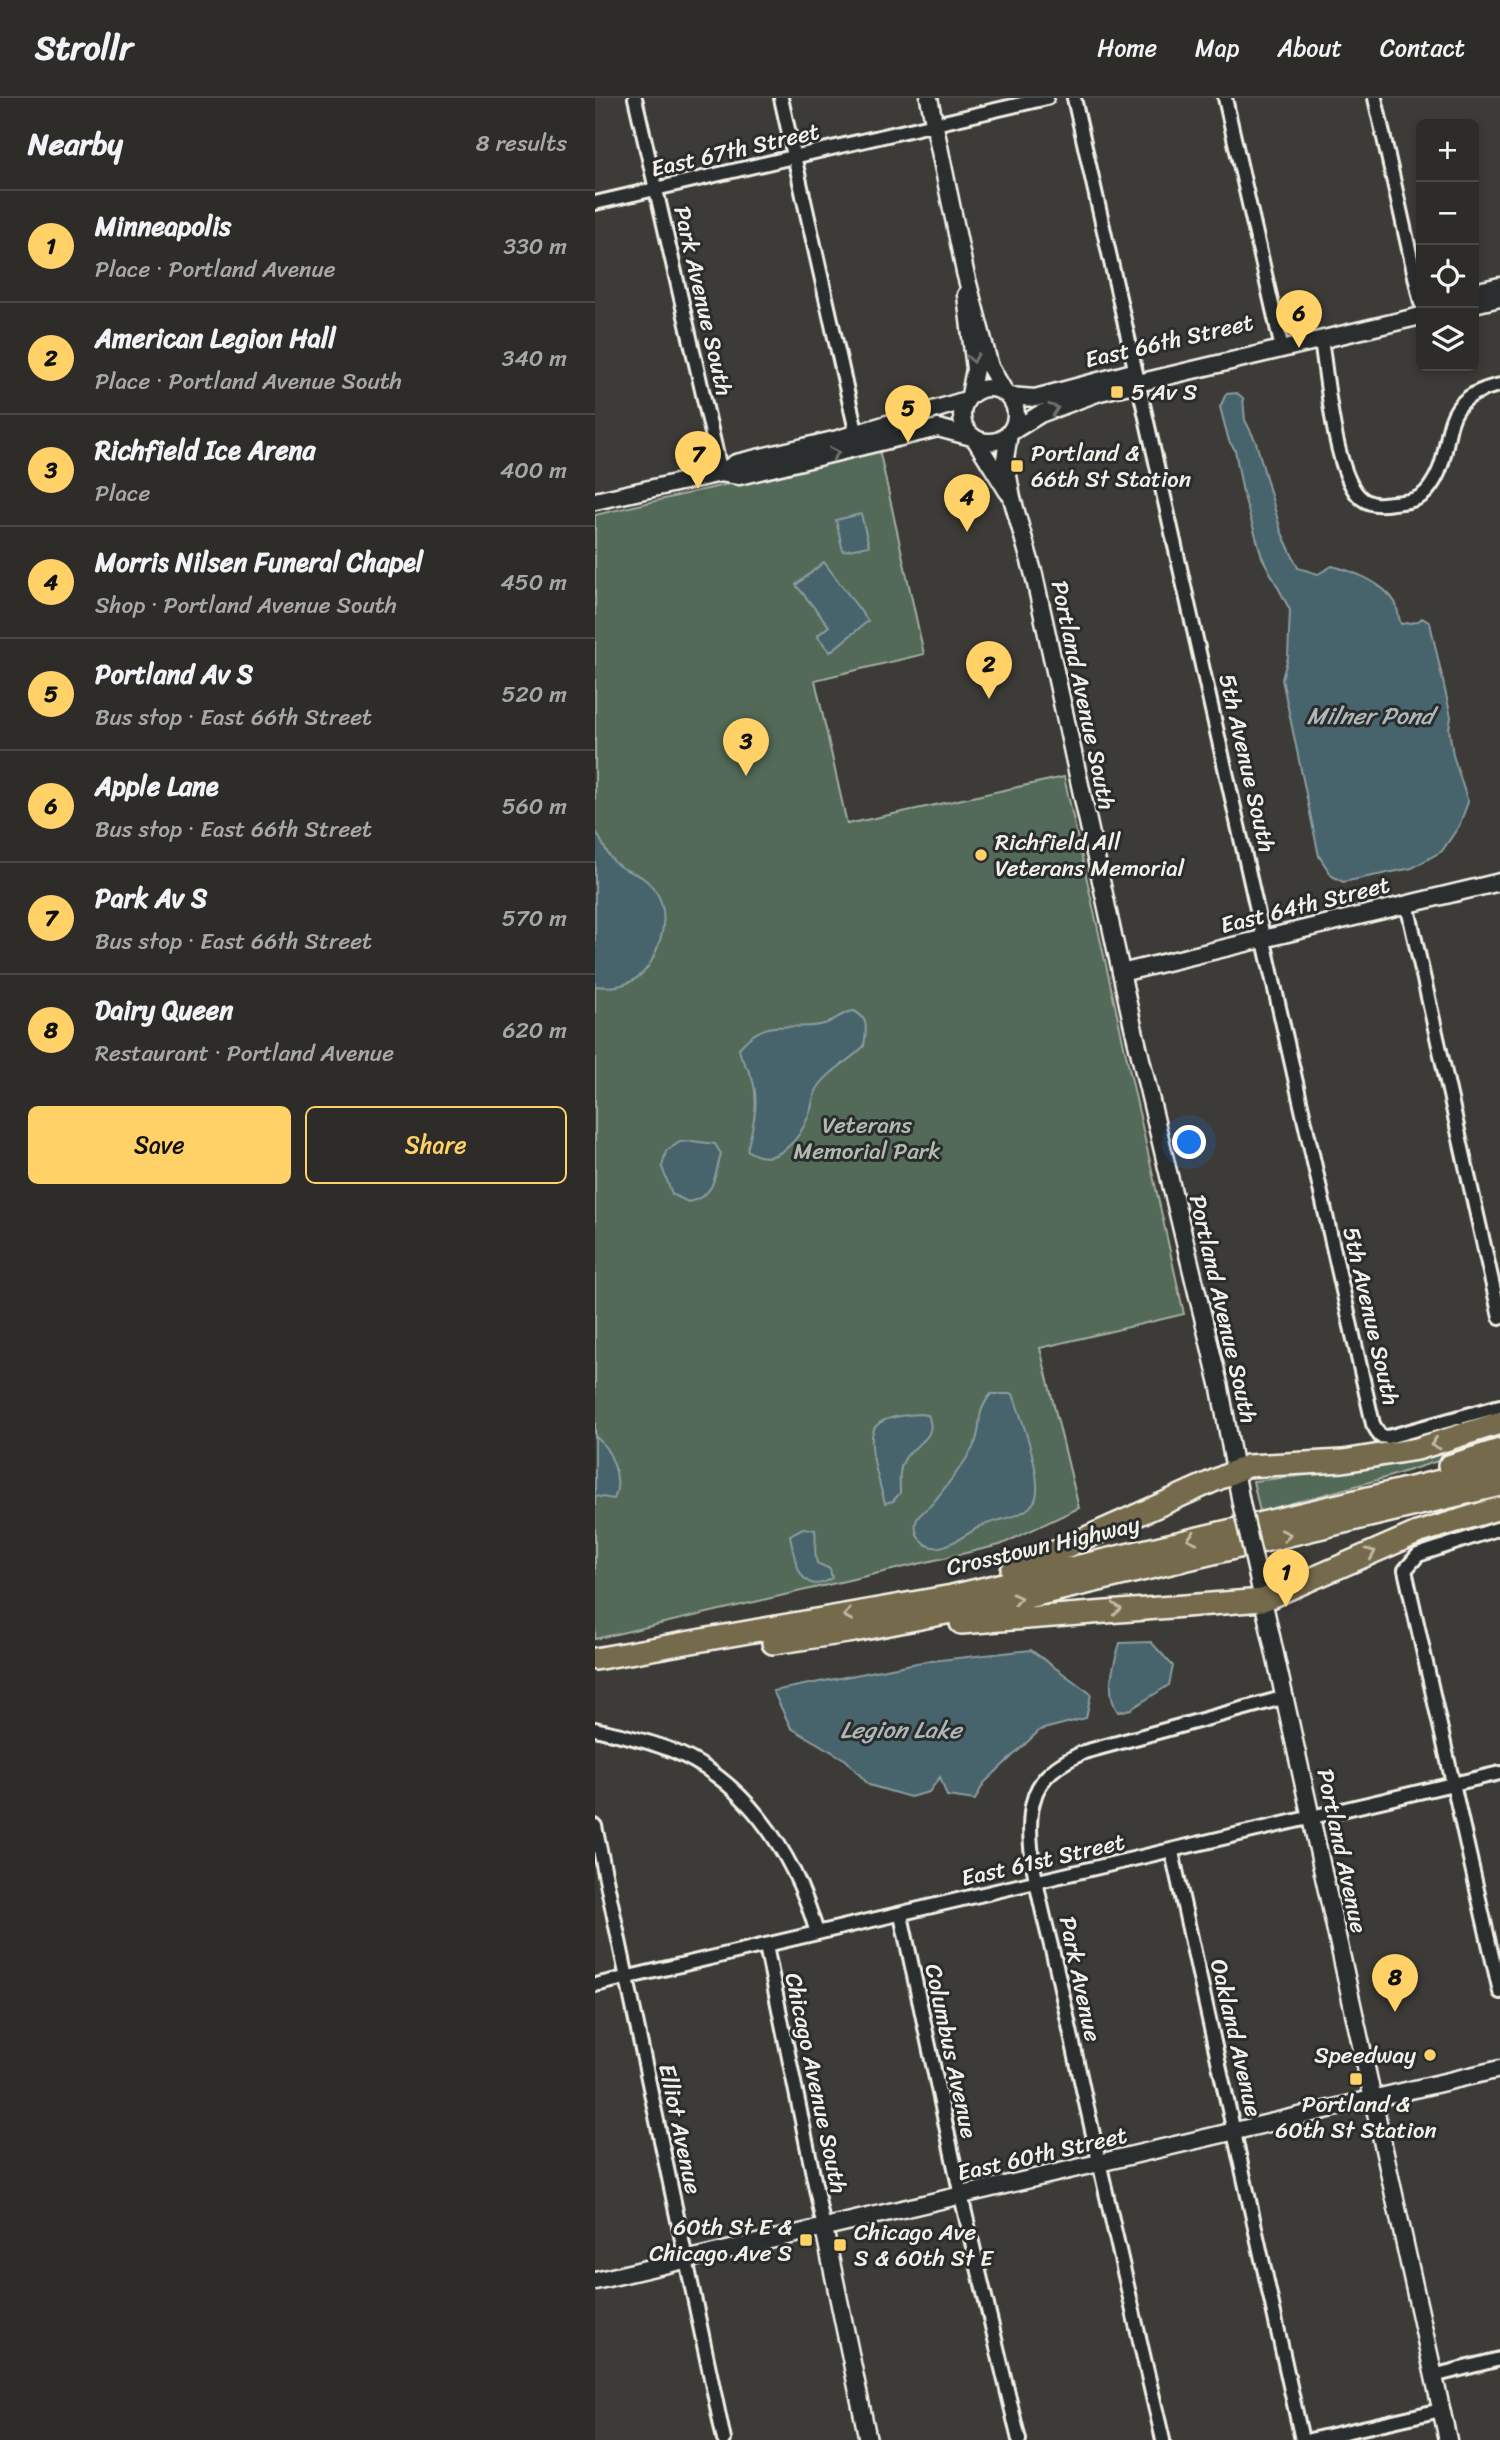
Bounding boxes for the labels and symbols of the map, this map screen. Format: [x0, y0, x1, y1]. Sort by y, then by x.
street label: East 67th Street [647, 111, 823, 189]
street label: Park Avenue South [661, 202, 745, 400]
pin: 6 [1276, 290, 1322, 348]
street label: East 66th Street [1081, 302, 1257, 380]
one-way arrow [965, 352, 980, 364]
place label: 5 Av S [1131, 372, 1197, 413]
marker: 5 Av S [1109, 384, 1125, 400]
pin: 5 [885, 385, 931, 443]
one-way arrow [1048, 403, 1060, 417]
pin: 7 [675, 431, 721, 489]
place label: Portland & 66th St Station [1031, 433, 1192, 500]
one-way arrow [829, 447, 841, 462]
marker: Portland & 66th St Station [1009, 458, 1025, 474]
pin: 4 [944, 474, 990, 532]
street label: Portland Avenue South [1039, 577, 1127, 813]
pin: 2 [966, 641, 1012, 699]
street label: 5th Avenue South [1207, 670, 1287, 856]
water label: Milner Pond [1307, 695, 1440, 737]
pin: 3 [723, 718, 769, 776]
place label: Richfield All Veterans Memorial [995, 822, 1185, 889]
marker: Richfield All Veterans Memorial [973, 847, 989, 863]
street label: East 64th Street [1216, 864, 1394, 946]
park label: Veterans Memorial Park [794, 1105, 940, 1172]
your location [1172, 1125, 1206, 1159]
street label: Portland Avenue South [1177, 1191, 1269, 1427]
street label: 5th Avenue South [1331, 1223, 1411, 1409]
one-way arrow [1429, 1435, 1441, 1450]
street label: Crosstown Highway [942, 1504, 1144, 1588]
one-way arrow [1280, 1529, 1292, 1543]
one-way arrow [1186, 1530, 1198, 1544]
one-way arrow [1364, 1547, 1376, 1561]
pin: 1 [1263, 1549, 1309, 1607]
one-way arrow [1011, 1593, 1023, 1608]
one-way arrow [1112, 1602, 1123, 1617]
one-way arrow [842, 1607, 854, 1622]
water label: Legion Lake [840, 1709, 964, 1751]
street label: Portland Avenue [1305, 1765, 1379, 1937]
street label: East 61st Street [957, 1821, 1129, 1899]
street label: Park Avenue [1047, 1912, 1113, 2046]
pin: 8 [1372, 1954, 1418, 2012]
street label: Oakland Avenue [1198, 1955, 1274, 2121]
street label: Columbus Avenue [913, 1960, 989, 2142]
street label: Chicago Avenue South [773, 1969, 859, 2197]
place label: Speedway [1314, 2035, 1416, 2076]
marker: Speedway [1422, 2047, 1438, 2063]
street label: Elliot Avenue [646, 2060, 714, 2198]
marker: Portland & 60th St Station [1348, 2071, 1364, 2087]
place label: Portland & 60th St Station [1275, 2084, 1437, 2151]
street label: East 60th Street [953, 2115, 1131, 2193]
place label: 60th St E & Chicago Ave S [649, 2207, 792, 2274]
place label: Chicago Ave S & 60th St E [854, 2212, 994, 2279]
marker: 60th St E & Chicago Ave S [798, 2232, 814, 2248]
marker: Chicago Ave S & 60th St E [832, 2237, 848, 2253]

